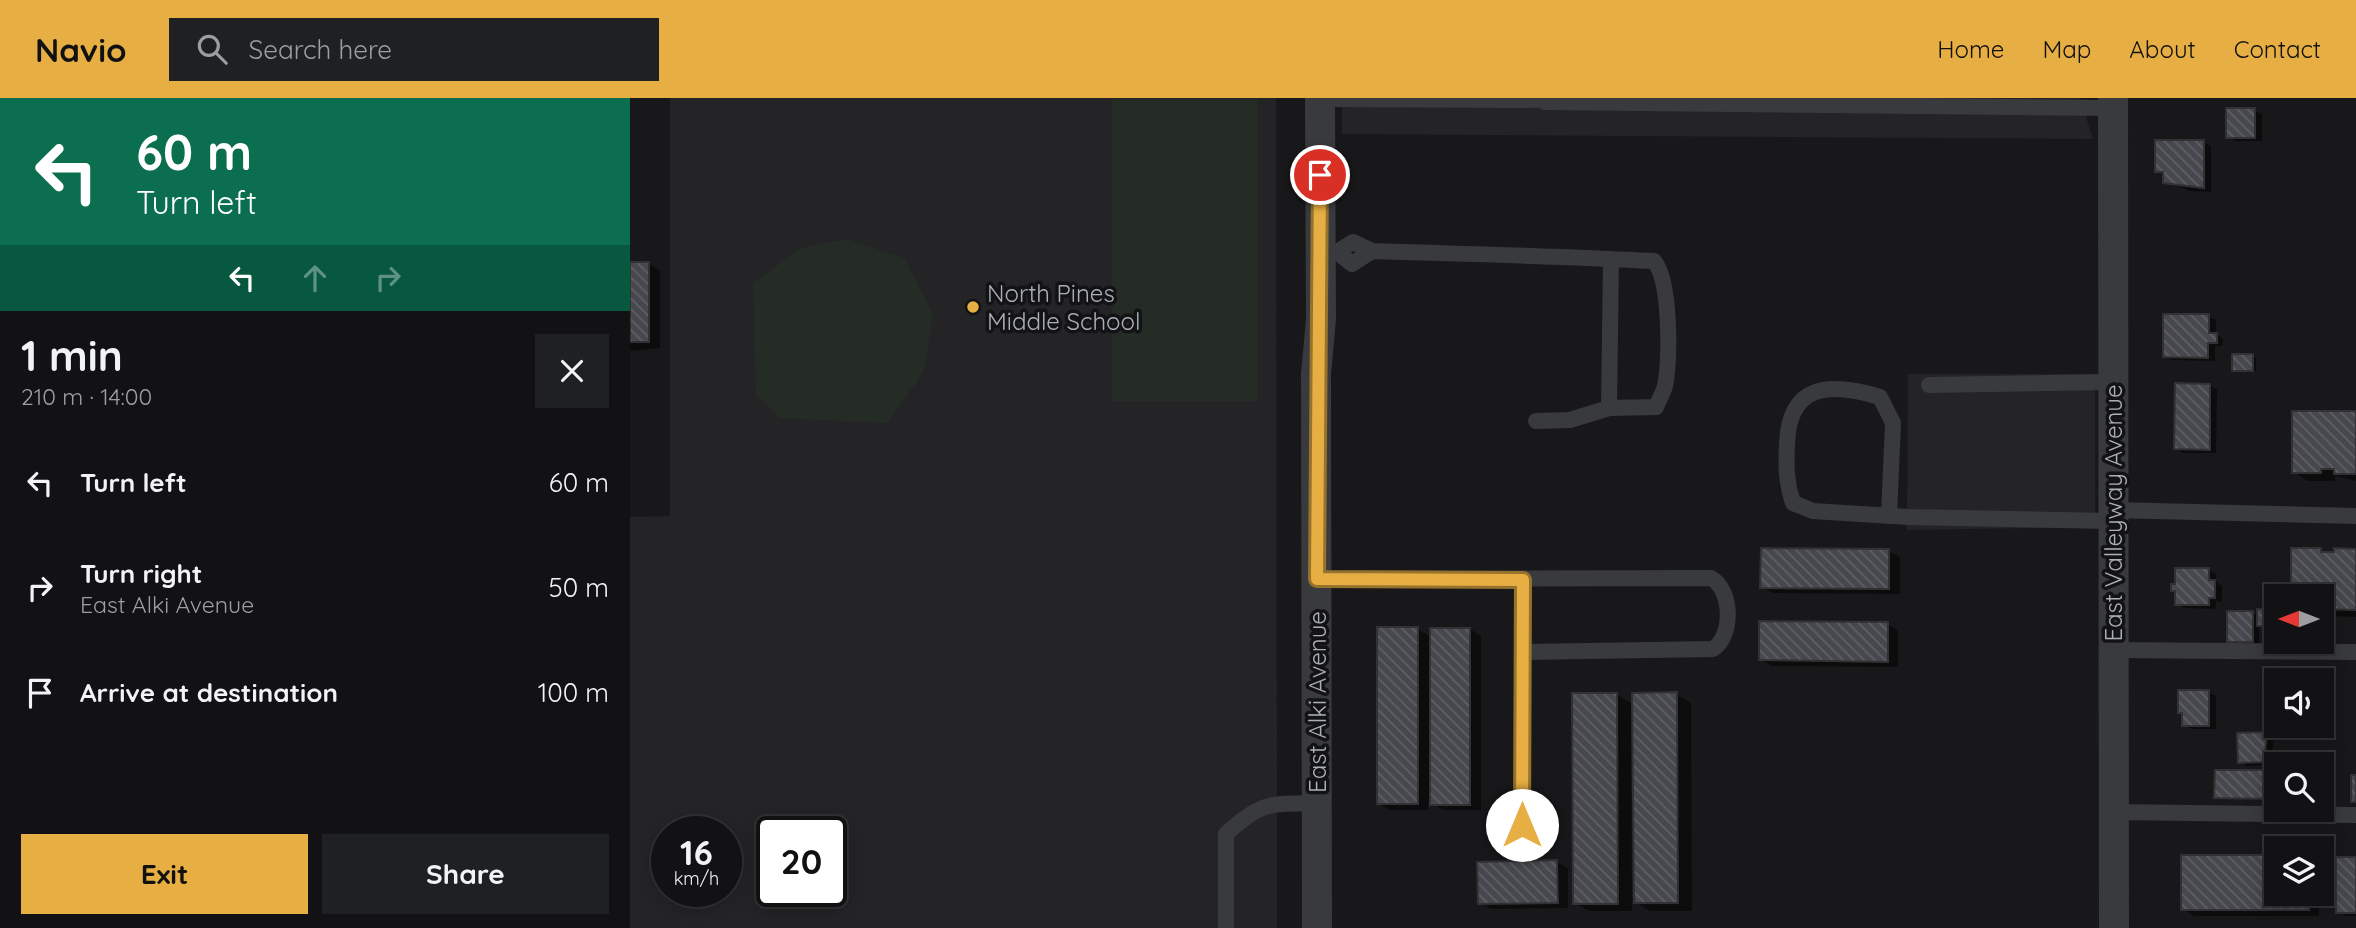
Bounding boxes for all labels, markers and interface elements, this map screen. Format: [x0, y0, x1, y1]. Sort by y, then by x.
search box [169, 18, 659, 81]
text: Navio [35, 29, 127, 70]
icon: search [193, 30, 231, 68]
text: Search here [249, 33, 392, 66]
text: Home [1937, 34, 2004, 64]
text: Map [2042, 34, 2091, 64]
text: About [2129, 34, 2196, 64]
text: Contact [2234, 34, 2321, 64]
text: 60 m [136, 121, 252, 182]
icon: left [21, 126, 112, 217]
pin [1290, 145, 1350, 205]
icon: arrive [1301, 156, 1339, 194]
text: Turn left [136, 182, 257, 222]
icon: left [223, 259, 261, 297]
icon: ahead [296, 259, 334, 297]
icon: right [369, 259, 407, 297]
place label: North Pines Middle School [987, 278, 1141, 336]
marker: North Pines Middle School [965, 299, 981, 315]
text: 1 min [21, 329, 123, 382]
button: close [535, 334, 609, 408]
text: 210 m · 14:00 [21, 382, 152, 411]
street label: East Valleyway Avenue [2098, 384, 2128, 642]
icon: left [21, 464, 59, 502]
text: Turn left [80, 466, 187, 499]
text: 60 m [549, 466, 609, 499]
text: Turn right [80, 557, 202, 590]
icon: right [21, 569, 59, 607]
text: 50 m [549, 571, 609, 604]
north arrow [2264, 584, 2334, 654]
map controls [2264, 584, 2334, 906]
text: East Alki Avenue [80, 590, 254, 619]
street label: East Alki Avenue [1302, 611, 1332, 793]
button: sound [2264, 668, 2334, 738]
icon: arrive [21, 674, 59, 712]
text: Arrive at destination [80, 676, 338, 709]
text: 100 m [538, 676, 609, 709]
button: search [2264, 752, 2334, 822]
position arrow [1485, 788, 1559, 862]
speed limit sign: 20 [756, 816, 847, 907]
text: 16 [680, 830, 713, 874]
button: Exit [21, 834, 308, 914]
button: Share [322, 834, 609, 914]
button: layers [2264, 836, 2334, 906]
text: km/h [674, 867, 719, 890]

